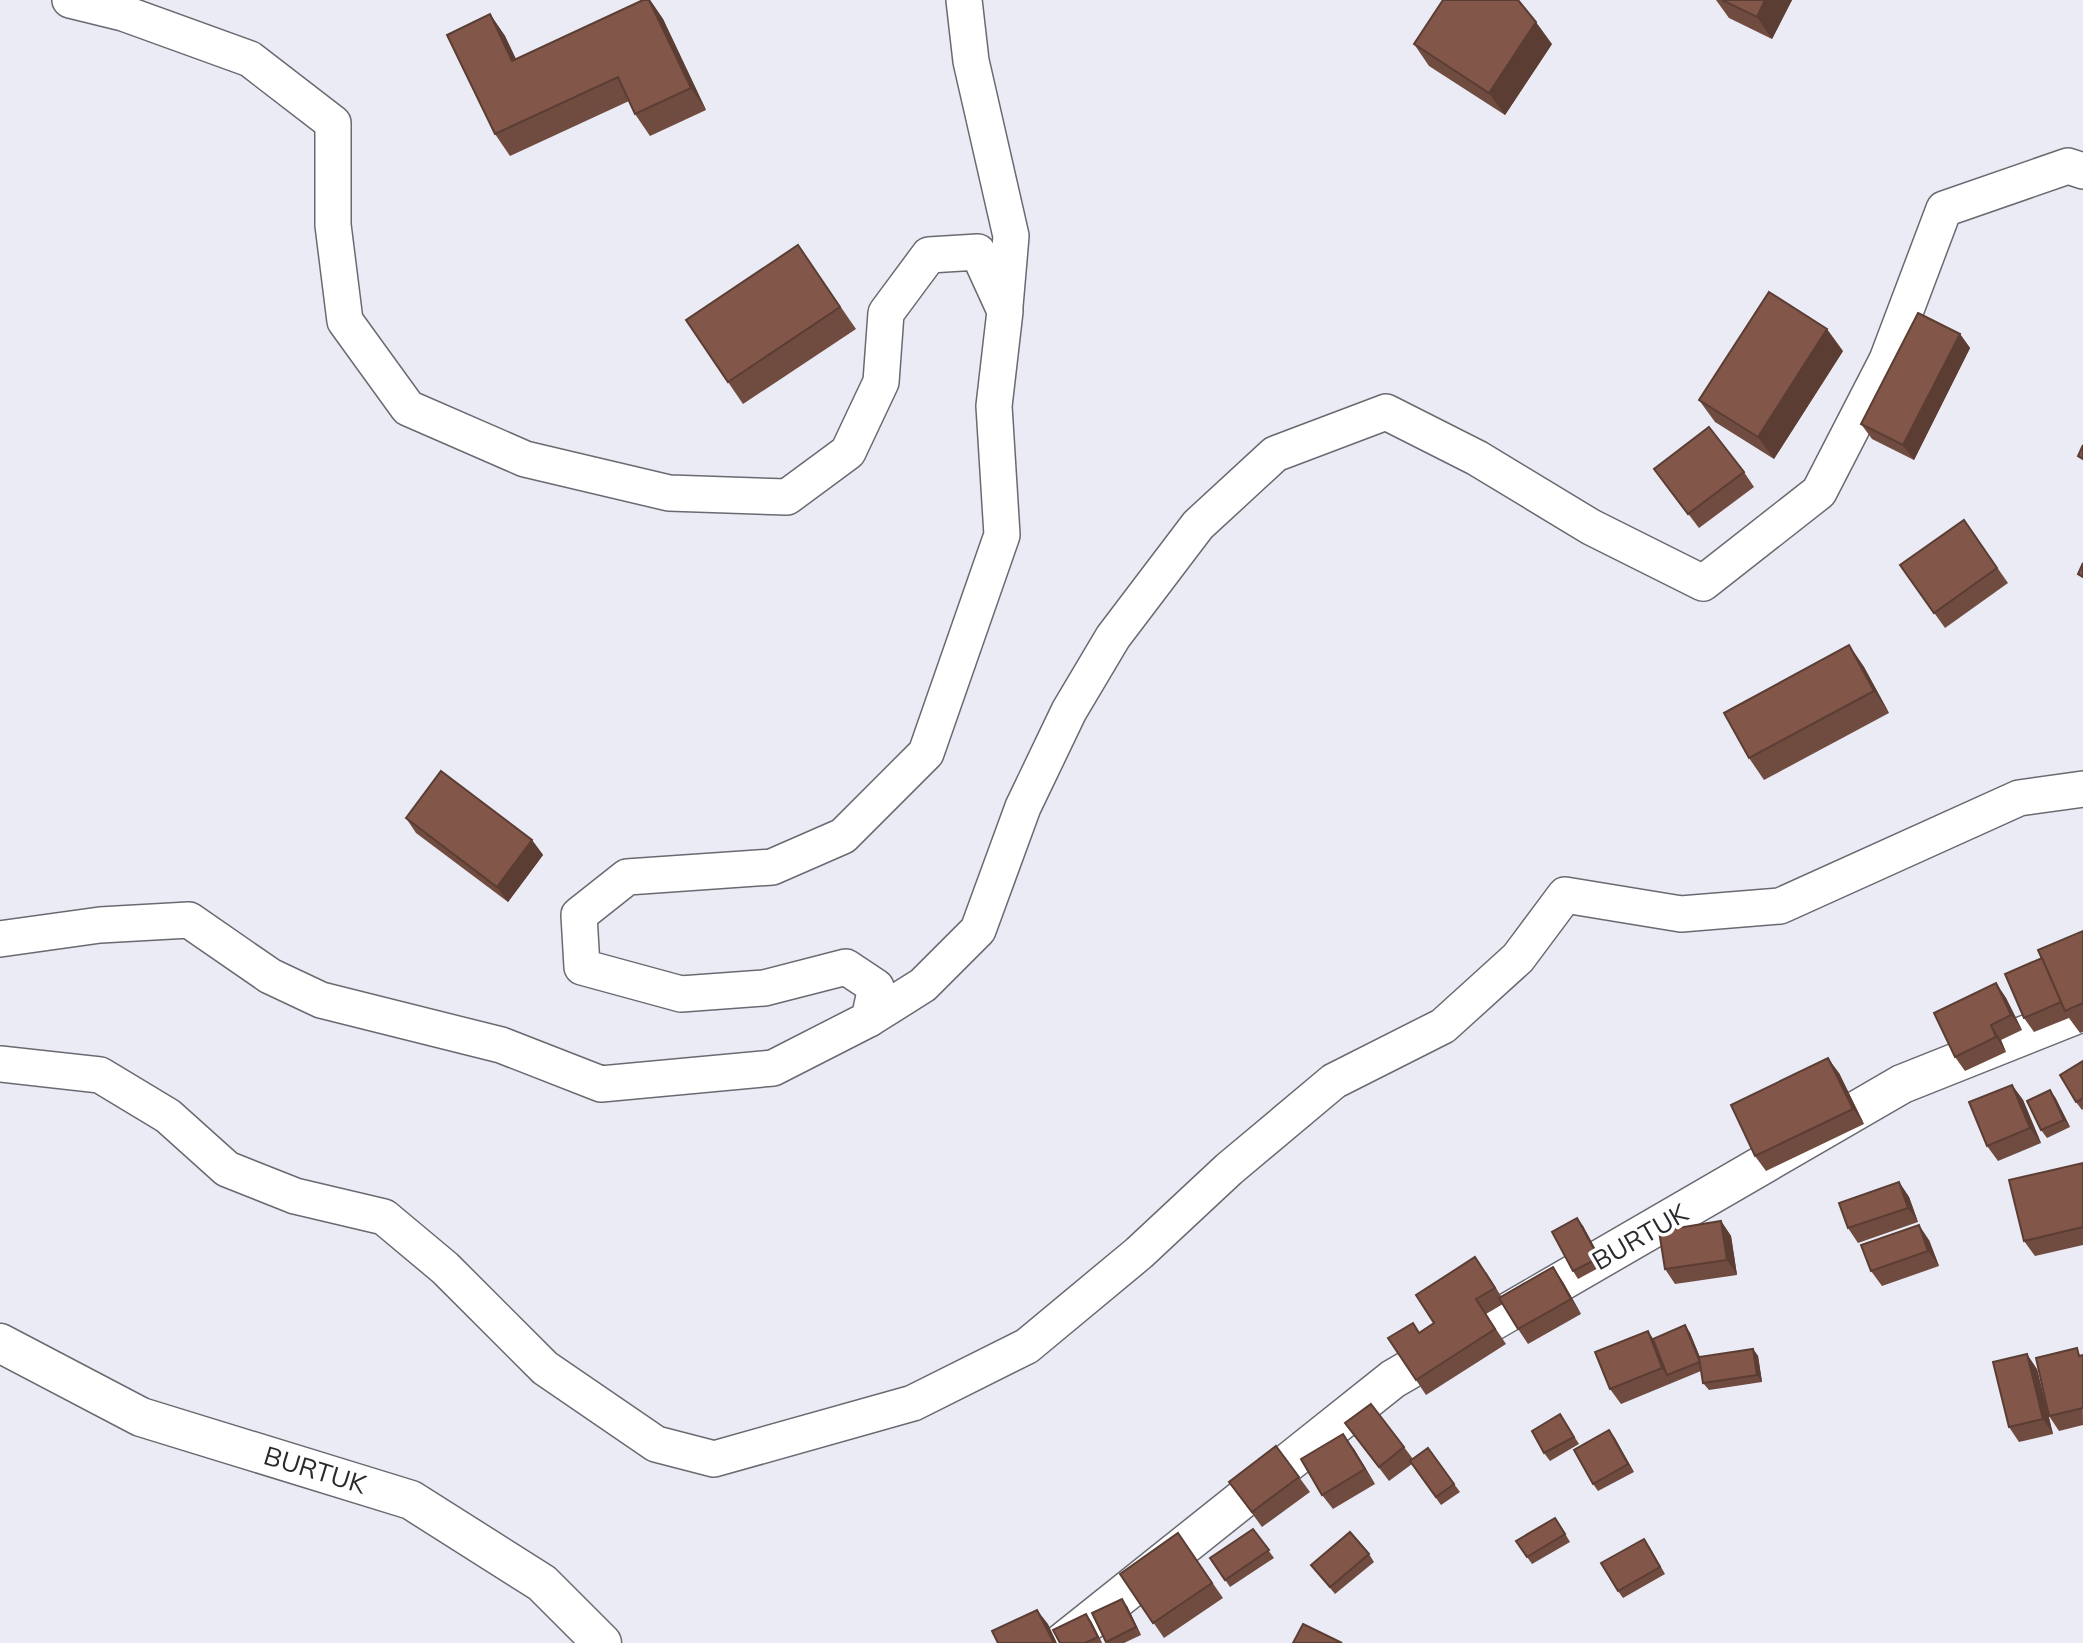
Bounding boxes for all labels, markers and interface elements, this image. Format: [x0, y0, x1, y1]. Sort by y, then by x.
street label: BURTUK [1586, 1196, 1694, 1277]
street label: BURTUK [260, 1438, 371, 1501]

